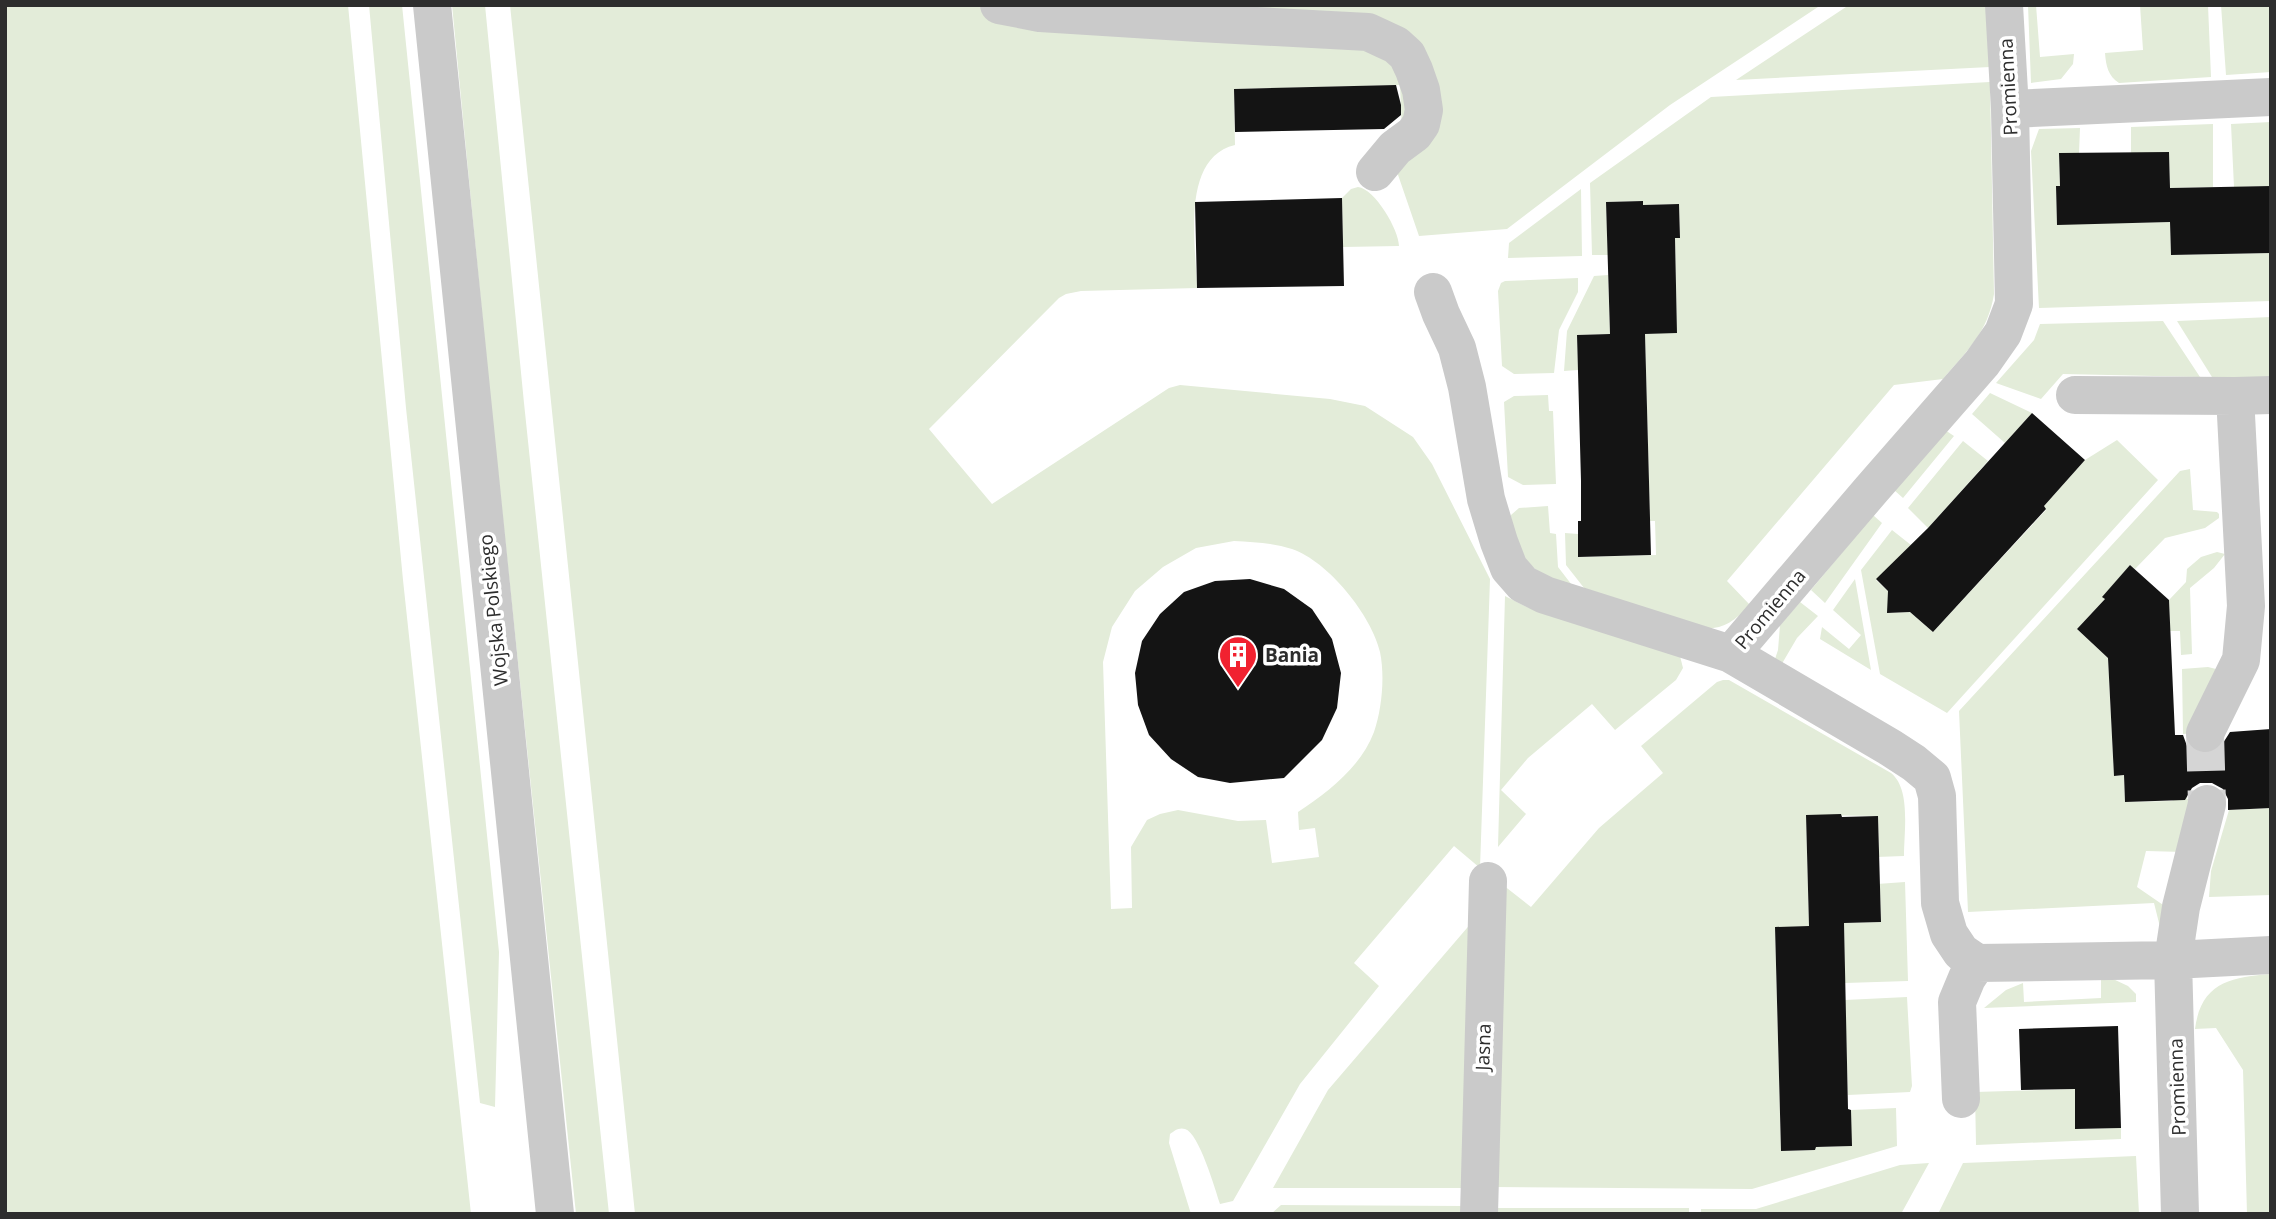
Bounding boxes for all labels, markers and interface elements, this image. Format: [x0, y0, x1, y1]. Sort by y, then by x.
street label: Promienna [1992, 38, 2024, 136]
street label: Wojska Polskiego [472, 533, 514, 687]
street label: Promienna [1729, 563, 1811, 655]
building icon: Bania [1217, 634, 1259, 689]
place label: Bania [1265, 642, 1319, 668]
street label: Jasna [1469, 1023, 1497, 1073]
street label: Promienna [2162, 1038, 2192, 1136]

